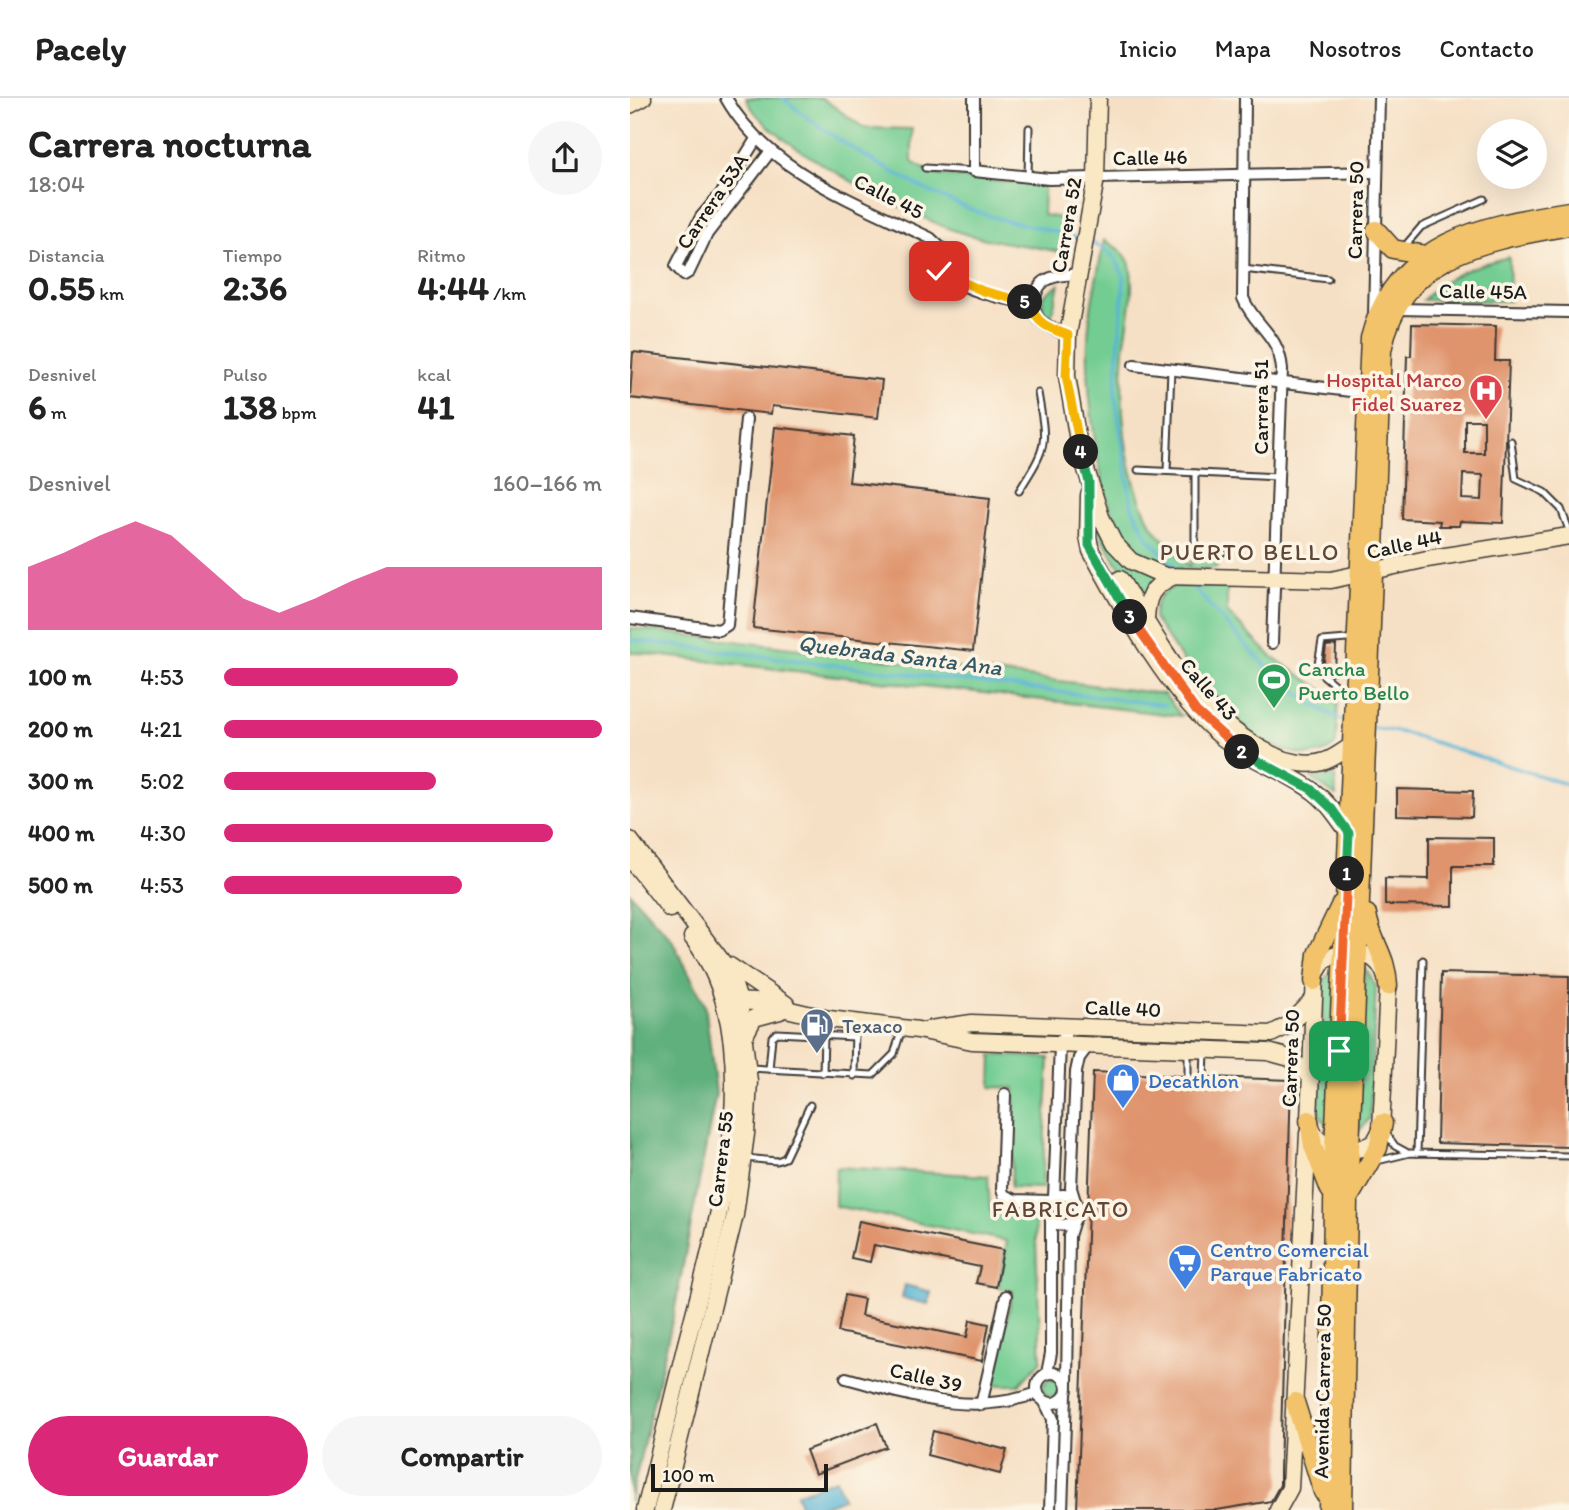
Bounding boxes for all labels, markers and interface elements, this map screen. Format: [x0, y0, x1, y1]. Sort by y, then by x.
text: Pacely [35, 29, 126, 68]
text: Inicio [1119, 34, 1177, 63]
text: Mapa [1215, 34, 1271, 63]
text: Nosotros [1309, 34, 1401, 63]
text: Contacto [1439, 34, 1534, 63]
map controls [1477, 119, 1547, 189]
button: layers [1477, 119, 1547, 189]
text: Carrera nocturna [28, 121, 311, 167]
button: share [528, 121, 602, 195]
street label: Calle 46 [1112, 144, 1188, 170]
street label: Carrera 53A [671, 148, 754, 254]
street label: Carrera 50 [1342, 160, 1368, 260]
street label: Calle 45 [850, 168, 928, 224]
text: 18:04 [28, 170, 85, 198]
street label: Carrera 52 [1045, 175, 1087, 275]
pin [909, 241, 969, 301]
text: Distancia [28, 244, 105, 267]
text: Tiempo [223, 244, 282, 267]
text: Ritmo [417, 244, 466, 267]
icon: check [920, 252, 958, 290]
text: 0.55 [28, 267, 95, 309]
text: 2:36 [223, 267, 287, 309]
text: 4:44 [417, 267, 489, 309]
street label: Calle 45A [1439, 278, 1528, 304]
text: km [95, 282, 124, 305]
text: /km [489, 282, 526, 305]
pin: 5 [1008, 284, 1042, 320]
text: 5 [1020, 290, 1029, 313]
street label: Carrera 51 [1248, 359, 1273, 455]
text: Desnivel [28, 363, 96, 386]
text: Pulso [223, 363, 268, 386]
text: kcal [417, 363, 451, 386]
place label: Hospital Marco Fidel Suarez [1326, 367, 1462, 416]
hospital icon: Hospital Marco Fidel Suarez [1467, 372, 1505, 421]
text: 6 [28, 386, 47, 428]
text: 138 [223, 386, 277, 428]
text: 41 [417, 386, 455, 428]
text: m [47, 401, 67, 424]
text: bpm [277, 401, 317, 424]
pin: 4 [1064, 434, 1098, 470]
text: 4 [1075, 440, 1086, 463]
text: Desnivel [28, 469, 111, 497]
text: 160–166 m [493, 469, 602, 497]
street label: Calle 44 [1364, 524, 1444, 564]
district label: PUERTO BELLO [1160, 538, 1340, 566]
pin: 3 [1112, 600, 1148, 634]
text: 3 [1124, 605, 1135, 628]
water label: Quebrada Santa Ana [796, 629, 1005, 682]
street label: Calle 43 [1175, 652, 1243, 726]
place label: Cancha Puerto Bello [1298, 656, 1409, 705]
sports icon: Cancha Puerto Bello [1255, 661, 1293, 710]
text: 100 m [28, 663, 92, 691]
text: 4:53 [140, 663, 184, 691]
text: 200 m [28, 715, 93, 743]
text: 4:21 [140, 715, 182, 743]
pin: 2 [1224, 734, 1260, 770]
text: 2 [1237, 740, 1247, 763]
text: 300 m [28, 767, 93, 795]
text: 5:02 [140, 767, 184, 795]
text: 400 m [28, 819, 95, 847]
text: 4:30 [140, 819, 186, 847]
pin: 1 [1330, 856, 1364, 892]
text: 1 [1342, 862, 1351, 885]
text: 500 m [28, 871, 93, 899]
text: 4:53 [140, 871, 184, 899]
street label: Calle 40 [1084, 994, 1162, 1022]
fuel station icon: Texaco [798, 1006, 836, 1055]
street label: Carrera 50 [1276, 1008, 1304, 1108]
place label: Texaco [842, 1013, 903, 1038]
pin [1309, 1021, 1369, 1081]
icon: arrive [1320, 1032, 1358, 1070]
shop icon: Decathlon [1104, 1061, 1142, 1110]
place label: Decathlon [1148, 1068, 1239, 1093]
street label: Carrera 55 [702, 1109, 738, 1209]
district label: FABRICATO [992, 1195, 1130, 1223]
place label: Centro Comercial Parque Fabricato [1210, 1237, 1369, 1286]
supermarket icon: Centro Comercial Parque Fabricato [1166, 1242, 1204, 1291]
street label: Avenida Carrera 50 [1308, 1303, 1336, 1479]
street label: Calle 39 [887, 1357, 965, 1397]
button: Guardar [28, 1416, 308, 1496]
button: Compartir [322, 1416, 602, 1496]
scale bar [651, 1461, 828, 1493]
text: 100 m [662, 1464, 714, 1487]

